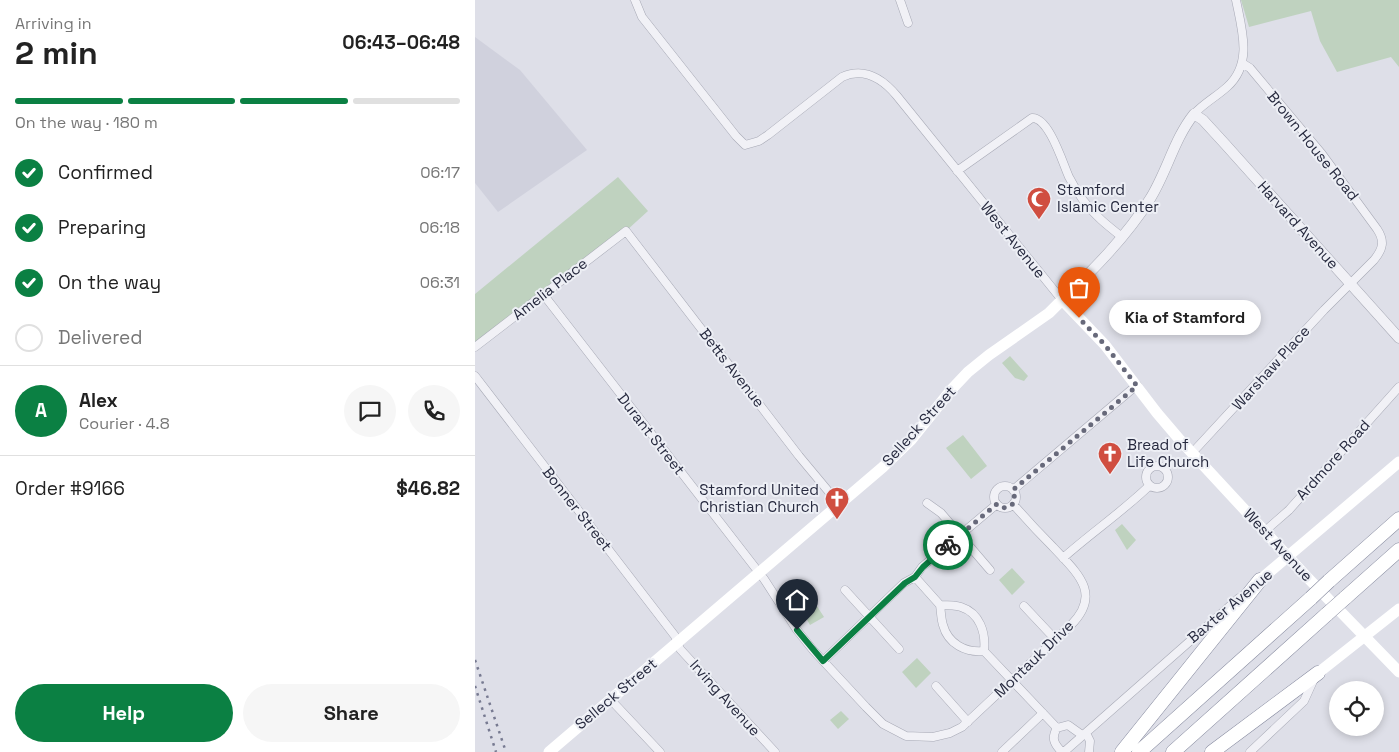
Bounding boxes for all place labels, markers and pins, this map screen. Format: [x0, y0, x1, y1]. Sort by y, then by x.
place label: Stamford Islamic Center [1057, 180, 1159, 216]
mosque icon: Stamford Islamic Center [1026, 186, 1052, 220]
pin [1058, 267, 1100, 318]
callout: Kia of Stamford [1109, 300, 1261, 336]
place label: Bread of Life Church [1127, 435, 1209, 471]
church icon: Bread of Life Church [1097, 441, 1123, 475]
place label: Stamford United Christian Church [699, 480, 819, 516]
church icon: Stamford United Christian Church [824, 486, 850, 520]
pin [776, 579, 818, 630]

